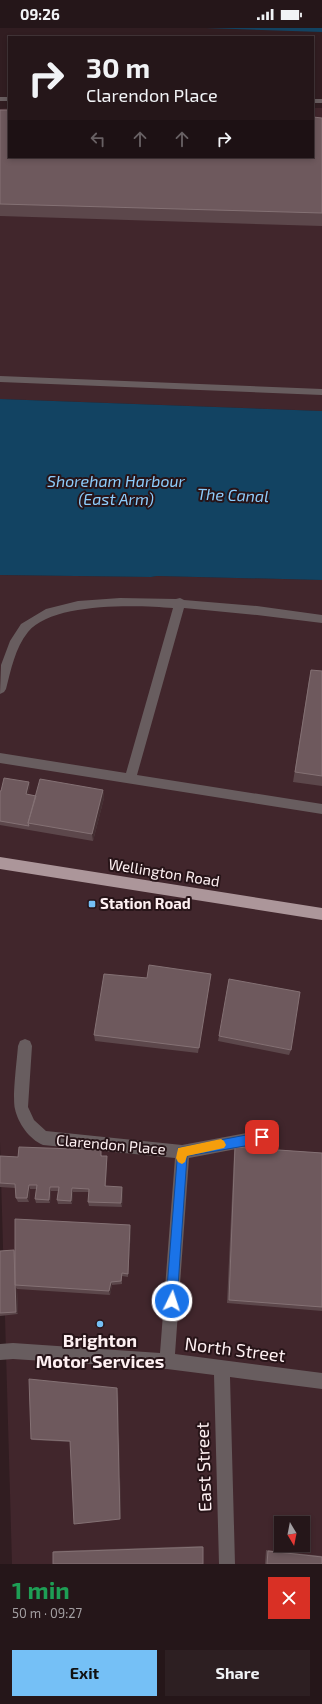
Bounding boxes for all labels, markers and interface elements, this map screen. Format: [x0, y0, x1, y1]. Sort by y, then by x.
text: 09:26 [20, 5, 60, 23]
text: 30 m [86, 50, 150, 84]
icon: right [20, 52, 72, 104]
text: Clarendon Place [86, 84, 218, 106]
icon: left [87, 128, 109, 150]
icon: ahead [129, 128, 151, 150]
icon: ahead [171, 128, 193, 150]
icon: right [213, 128, 235, 150]
water label: Shoreham Harbour (East Arm) [47, 471, 186, 508]
water label: The Canal [197, 484, 269, 505]
street label: Wellington Road [107, 854, 221, 890]
place label: Station Road [100, 894, 191, 912]
marker: Station Road [87, 899, 97, 909]
pin [245, 1120, 279, 1154]
icon: arrive [251, 1126, 273, 1148]
street label: Clarendon Place [56, 1130, 167, 1158]
position arrow [151, 1280, 193, 1322]
marker: Brighton Motor Services [95, 1319, 105, 1329]
place label: Brighton Motor Services [36, 1329, 164, 1372]
street label: North Street [183, 1332, 287, 1366]
street label: East Street [190, 1422, 216, 1512]
north arrow [274, 1516, 310, 1552]
map controls [274, 1516, 310, 1552]
text: 1 min [12, 1575, 70, 1604]
button: close [268, 1577, 310, 1619]
text: 50 m · 09:27 [12, 1605, 82, 1621]
button: Exit [12, 1650, 157, 1696]
button: Share [165, 1650, 310, 1696]

